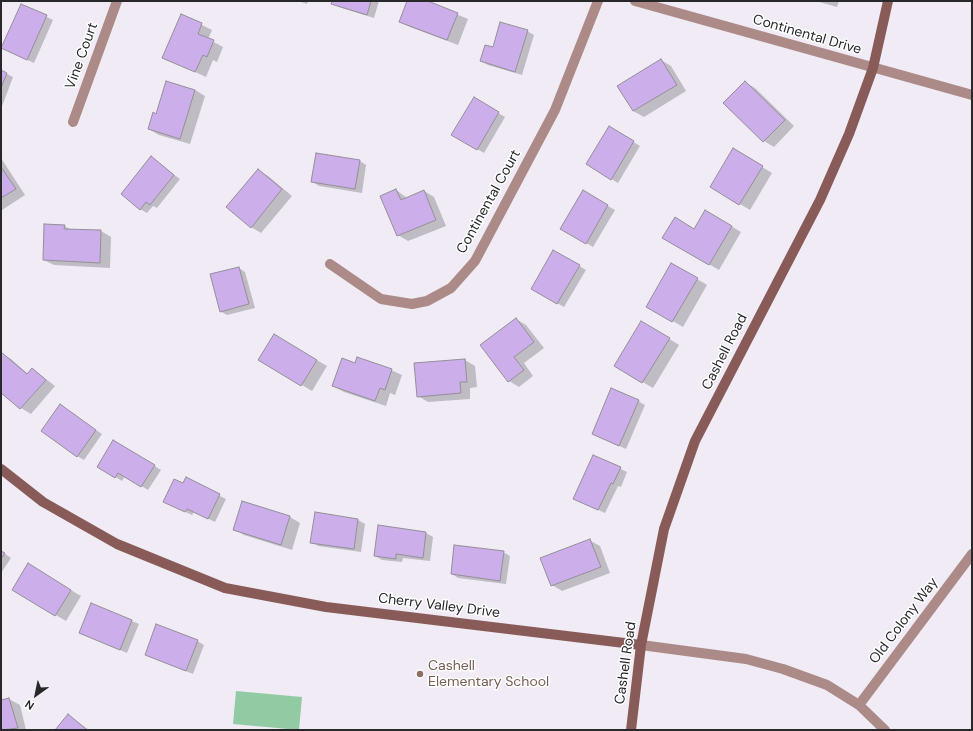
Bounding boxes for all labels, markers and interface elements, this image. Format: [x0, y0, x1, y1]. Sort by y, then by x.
street label: Continental Drive [751, 11, 863, 59]
street label: Vine Court [62, 20, 102, 92]
street label: Continental Court [453, 147, 525, 257]
street label: Cashell Road [699, 311, 751, 393]
street label: Old Colony Way [866, 575, 942, 667]
street label: Cherry Valley Drive [377, 590, 501, 622]
street label: Cashell Road [612, 621, 640, 705]
place label: Cashell Elementary School [428, 658, 549, 690]
marker: Cashell Elementary School [415, 669, 425, 679]
north arrow [16, 675, 56, 715]
text: N [22, 697, 37, 713]

